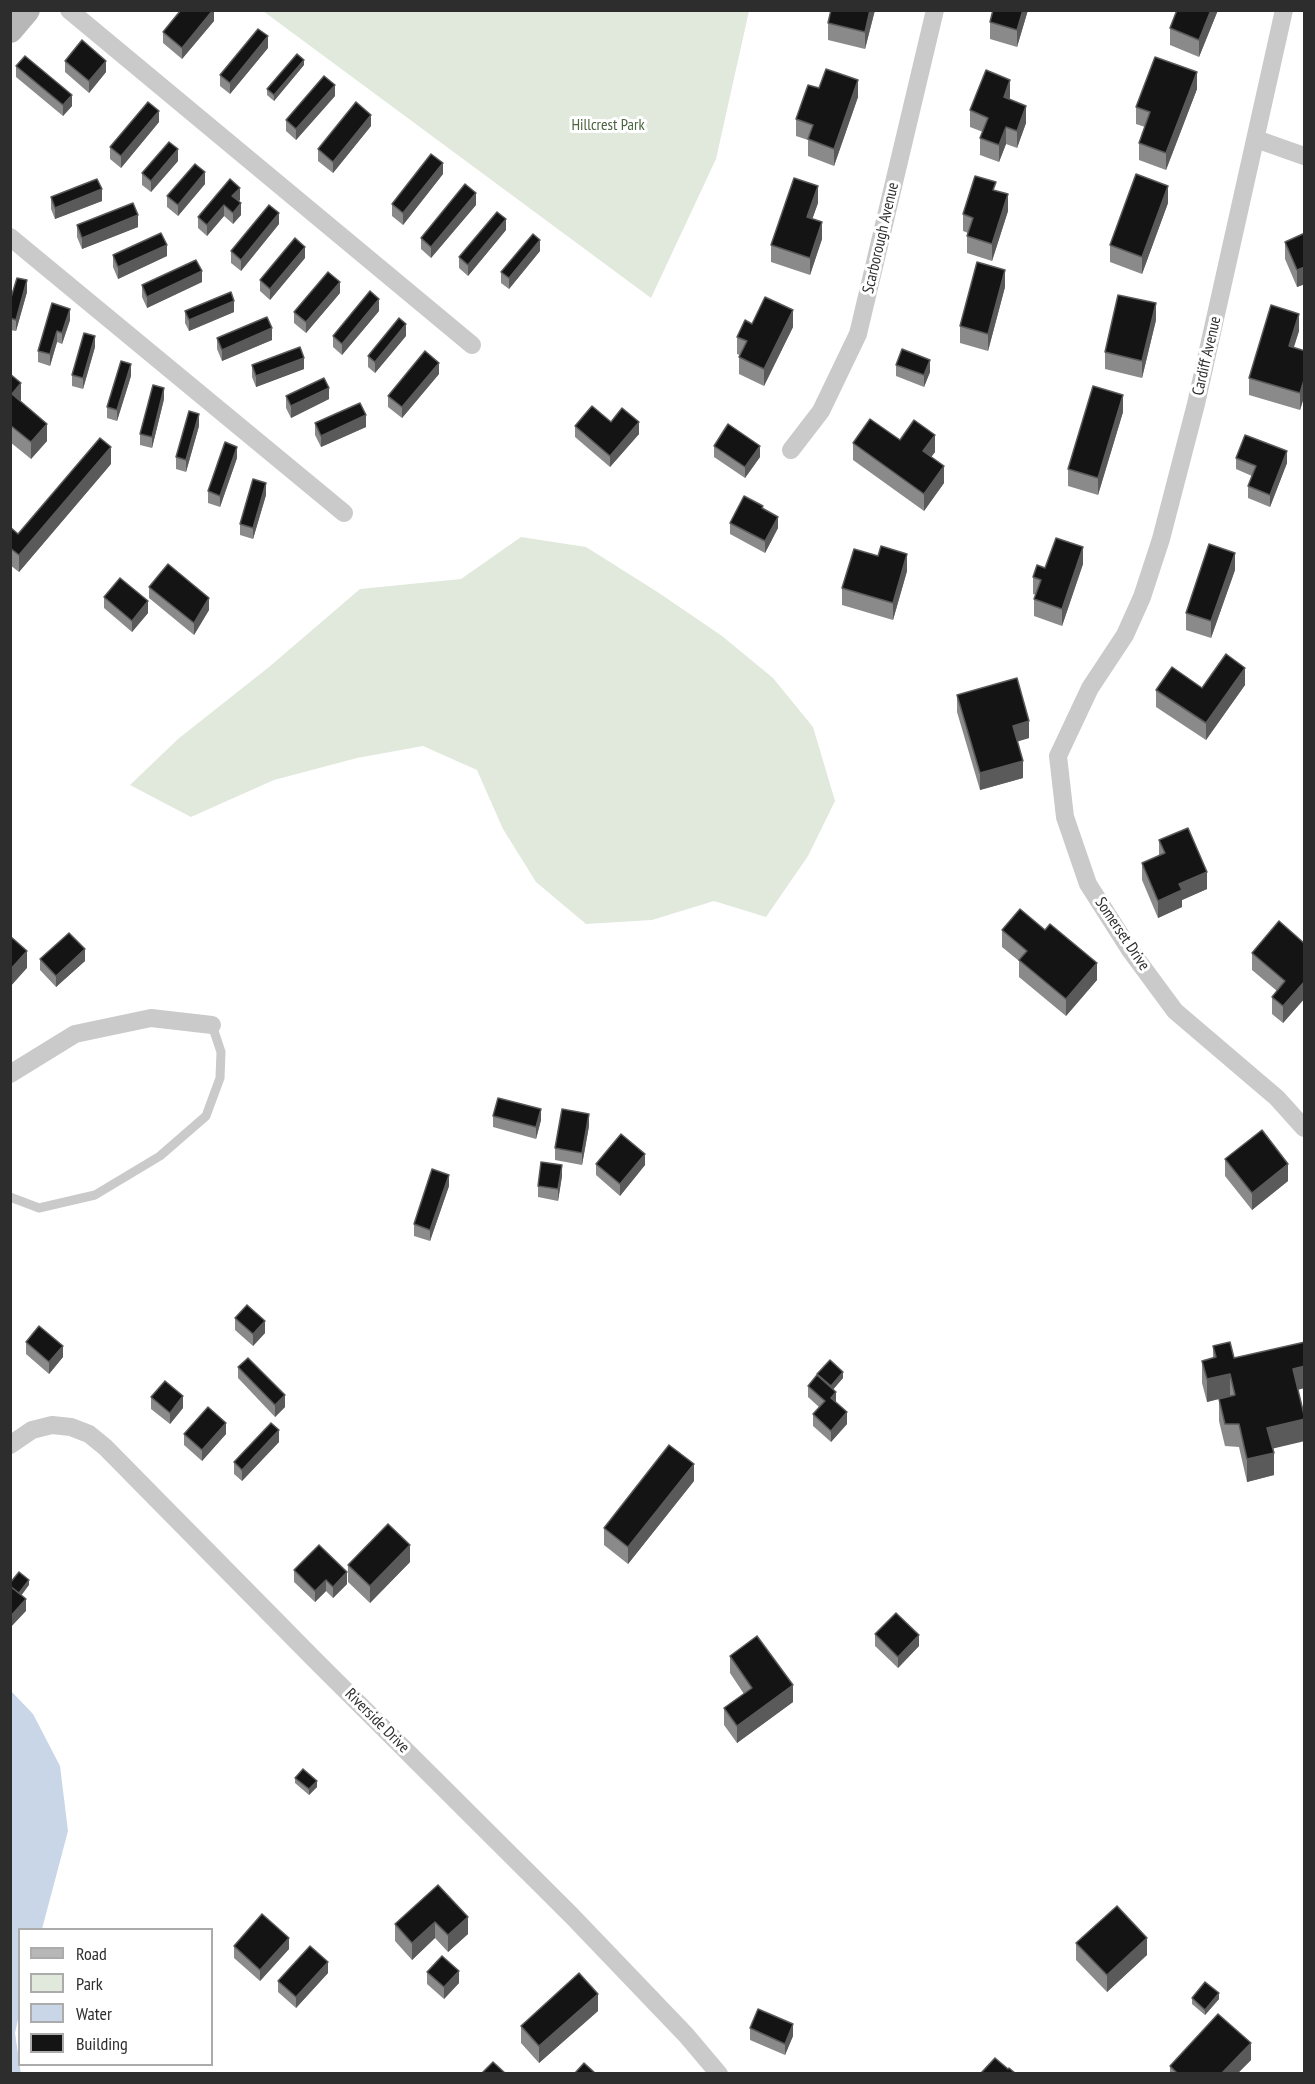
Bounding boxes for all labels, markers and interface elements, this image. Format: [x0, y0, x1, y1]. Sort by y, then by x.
park label: Hillcrest Park [571, 115, 645, 135]
street label: Scarborough Avenue [859, 181, 903, 295]
street label: Cardiff Avenue [1189, 315, 1225, 397]
street label: Somerset Drive [1091, 894, 1153, 974]
street label: Riverside Drive [341, 1685, 413, 1757]
legend [18, 1928, 213, 2066]
text: Road [76, 1942, 107, 1965]
text: Park [76, 1972, 103, 1995]
text: Water [76, 2002, 112, 2025]
text: Building [76, 2032, 128, 2055]

